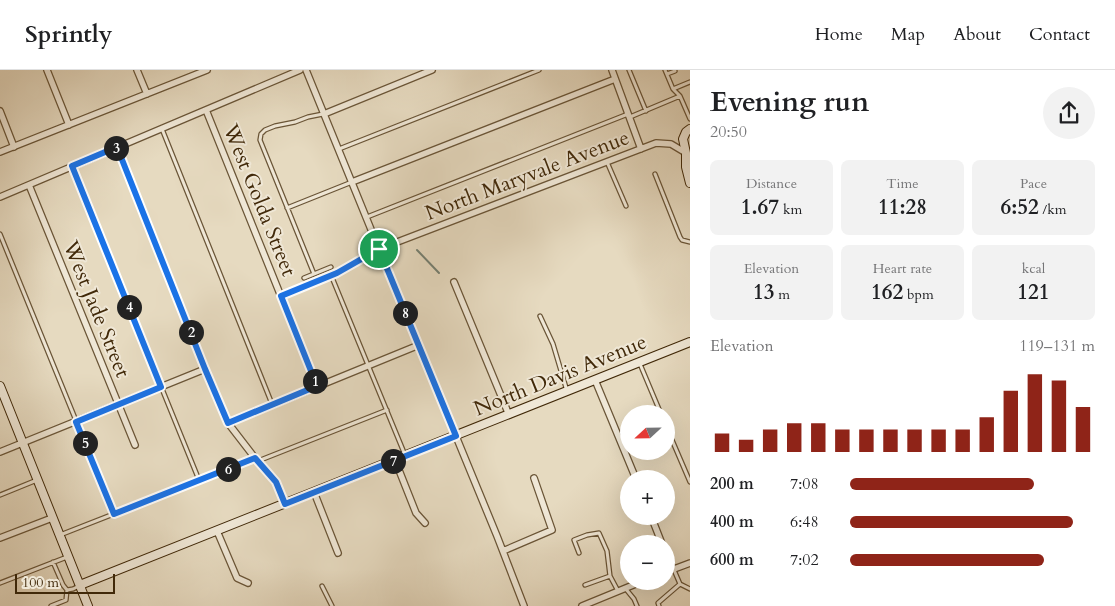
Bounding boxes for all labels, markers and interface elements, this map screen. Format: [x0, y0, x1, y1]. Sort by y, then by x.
text: Sprintly [25, 18, 112, 51]
text: Home [815, 22, 863, 47]
text: Map [891, 22, 925, 47]
text: About [953, 22, 1001, 47]
text: Contact [1029, 22, 1090, 47]
text: Evening run [710, 83, 869, 121]
button: share [1043, 87, 1095, 139]
street label: West Golda Street [215, 119, 303, 281]
text: 20:50 [710, 121, 747, 143]
street label: North Maryvale Avenue [421, 123, 634, 228]
pin: 3 [104, 136, 128, 160]
text: 3 [113, 139, 120, 158]
text: Distance [746, 174, 797, 193]
text: Time [886, 174, 919, 193]
text: Pace [1020, 174, 1047, 193]
text: 1.67 [741, 193, 779, 222]
text: 11:28 [878, 193, 927, 222]
text: 6:52 [1000, 193, 1039, 222]
text: km [779, 200, 802, 219]
text: /km [1039, 200, 1067, 219]
pin [358, 228, 400, 270]
icon: arrive [365, 235, 393, 263]
street label: West Jade Street [56, 236, 137, 382]
text: Elevation [744, 259, 799, 278]
text: Heart rate [873, 259, 932, 278]
text: kcal [1022, 259, 1045, 278]
text: 13 [753, 278, 774, 307]
text: 162 [871, 278, 903, 307]
text: 121 [1017, 278, 1050, 307]
text: m [774, 285, 790, 304]
text: bpm [903, 285, 934, 304]
pin: 4 [116, 294, 142, 320]
text: 4 [126, 298, 133, 317]
pin: 8 [392, 300, 418, 326]
text: 8 [402, 304, 409, 323]
pin: 2 [178, 320, 204, 344]
text: 2 [188, 323, 195, 342]
street label: North Davis Avenue [469, 328, 651, 423]
text: Elevation [710, 335, 774, 357]
text: 119–131 m [1019, 335, 1095, 357]
pin: 1 [302, 368, 328, 394]
text: 1 [312, 372, 319, 391]
north arrow [620, 405, 675, 460]
map controls [620, 405, 675, 590]
pin: 5 [72, 430, 98, 456]
text: 5 [82, 434, 89, 453]
pin: 7 [380, 448, 406, 474]
text: 7 [390, 452, 397, 471]
pin: 6 [216, 456, 240, 482]
text: 6 [225, 460, 232, 479]
button: + [620, 470, 675, 525]
text: 200 m [710, 473, 754, 495]
text: 7:08 [790, 473, 819, 495]
text: 400 m [710, 511, 754, 533]
text: 6:48 [790, 511, 819, 533]
button: − [620, 535, 675, 590]
text: 600 m [710, 549, 754, 571]
text: 7:02 [790, 549, 819, 571]
scale bar [15, 571, 115, 594]
text: 100 m [22, 573, 59, 592]

